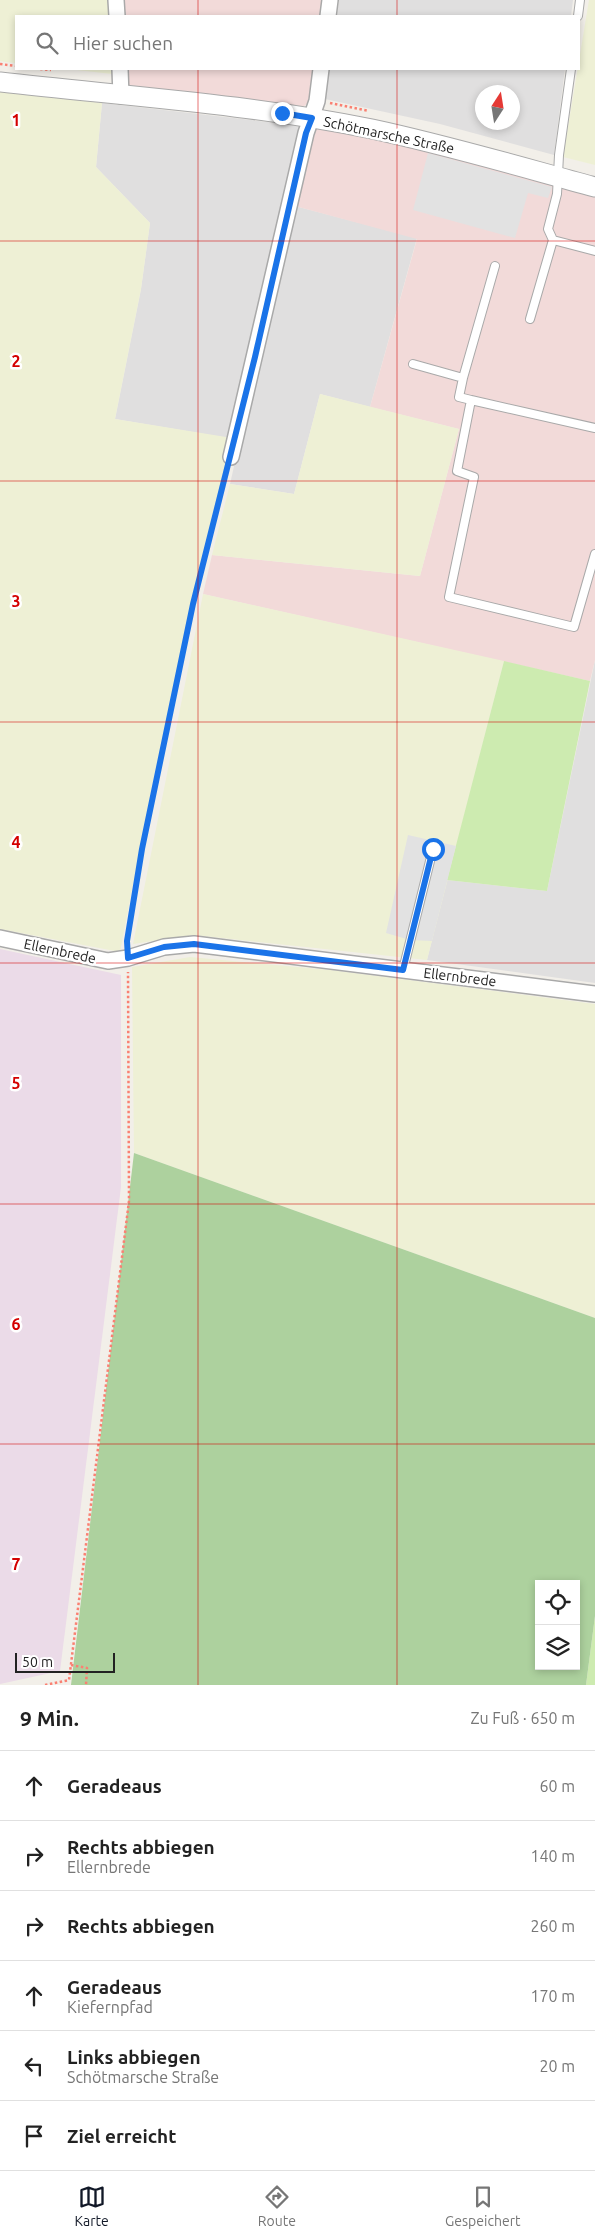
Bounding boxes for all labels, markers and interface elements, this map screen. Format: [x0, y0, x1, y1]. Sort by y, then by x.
search box [15, 15, 580, 70]
icon: search [33, 29, 61, 57]
text: Hier suchen [73, 32, 173, 54]
north arrow [475, 85, 520, 130]
route end [271, 102, 294, 125]
text: 1 [11, 111, 21, 129]
street label: Schötmarsche Straße [322, 113, 456, 157]
text: 2 [11, 352, 21, 370]
text: 3 [11, 592, 21, 610]
text: 4 [11, 833, 21, 851]
route start [422, 838, 445, 861]
street label: Ellernbrede [22, 936, 98, 966]
street label: Ellernbrede [423, 965, 497, 989]
text: 5 [11, 1074, 21, 1092]
text: 6 [11, 1315, 21, 1333]
text: 7 [11, 1555, 21, 1573]
map controls [535, 1580, 580, 1670]
button: locate [535, 1580, 580, 1625]
button: layers [535, 1625, 580, 1670]
scale bar [15, 1650, 115, 1673]
text: 50 m [22, 1654, 53, 1670]
text: 9 Min. [20, 1706, 79, 1730]
text: Zu Fuß · 650 m [470, 1709, 575, 1727]
icon: ahead [20, 1772, 48, 1800]
text: Geradeaus [67, 1775, 162, 1797]
text: 60 m [539, 1777, 575, 1795]
text: Rechts abbiegen [67, 1836, 215, 1858]
icon: right [20, 1842, 48, 1870]
text: 140 m [530, 1847, 575, 1865]
text: Ellernbrede [67, 1858, 151, 1876]
icon: right [20, 1912, 48, 1940]
text: Rechts abbiegen [67, 1915, 215, 1937]
text: 260 m [530, 1917, 575, 1935]
text: Geradeaus [67, 1976, 162, 1998]
icon: ahead [20, 1982, 48, 2010]
text: 170 m [530, 1987, 575, 2005]
text: Kiefernpfad [67, 1998, 153, 2016]
text: Links abbiegen [67, 2046, 201, 2068]
icon: left [20, 2052, 48, 2080]
text: 20 m [539, 2057, 575, 2075]
text: Schötmarsche Straße [67, 2068, 219, 2086]
icon: arrive [20, 2122, 48, 2150]
text: Ziel erreicht [67, 2125, 176, 2147]
tab: Karte [75, 2183, 109, 2229]
tab: Route [258, 2183, 296, 2229]
tab: Gespeichert [445, 2183, 520, 2229]

